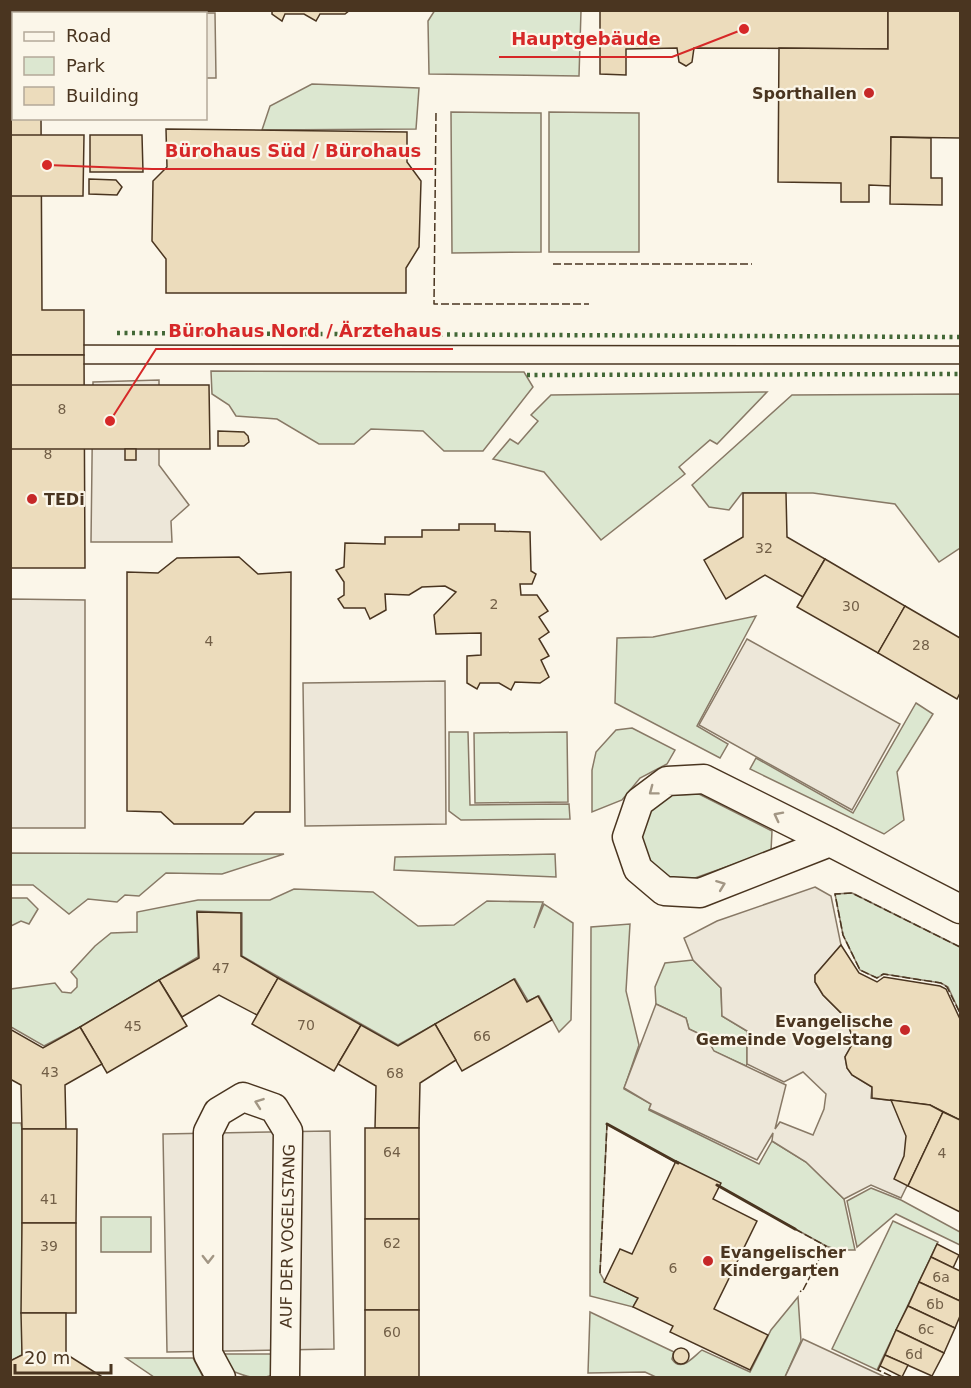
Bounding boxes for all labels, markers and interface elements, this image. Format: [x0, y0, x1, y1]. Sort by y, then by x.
legend [12, 12, 207, 120]
callout: Hauptgebäude [499, 21, 672, 57]
text: Road [66, 25, 111, 46]
text: Hauptgebäude [511, 28, 661, 49]
text: Park [66, 55, 105, 76]
place label: Sporthallen [752, 84, 857, 103]
text: Building [66, 85, 139, 106]
marker: Sporthallen [862, 86, 876, 100]
callout: Bürohaus Süd / Bürohaus [152, 133, 433, 169]
text: Bürohaus Süd / Bürohaus [165, 140, 421, 161]
callout: Bürohaus Nord / Ärztehaus [156, 313, 453, 349]
text: Bürohaus Nord / Ärztehaus [168, 320, 442, 341]
house number: 8 [58, 401, 66, 417]
house number: 8 [44, 446, 52, 462]
place label: TEDi [44, 490, 85, 509]
marker: TEDi [25, 492, 39, 506]
house number: 32 [755, 540, 773, 556]
house number: 2 [490, 596, 498, 612]
house number: 30 [842, 598, 860, 614]
house number: 4 [205, 633, 214, 649]
house number: 28 [912, 637, 930, 653]
one-way arrow [649, 784, 660, 795]
one-way arrow [773, 812, 784, 823]
one-way arrow [715, 879, 725, 892]
house number: 47 [212, 960, 230, 976]
place label: Evangelische Gemeinde Vogelstang [696, 1012, 893, 1049]
house number: 70 [297, 1017, 315, 1033]
house number: 45 [124, 1018, 142, 1034]
marker: Evangelische Gemeinde Vogelstang [898, 1023, 912, 1037]
house number: 66 [473, 1028, 491, 1044]
house number: 43 [41, 1064, 59, 1080]
house number: 68 [386, 1065, 404, 1081]
one-way arrow [254, 1097, 264, 1110]
street label: AUF DER VOGELSTANG [276, 1144, 299, 1328]
house number: 64 [383, 1144, 401, 1160]
house number: 4 [938, 1145, 947, 1161]
house number: 41 [40, 1191, 58, 1207]
house number: 62 [383, 1235, 401, 1251]
house number: 39 [40, 1238, 58, 1254]
place label: Evangelischer Kindergarten [720, 1243, 846, 1280]
marker: Evangelischer Kindergarten [701, 1254, 715, 1268]
one-way arrow [202, 1255, 214, 1264]
house number: 6 [669, 1260, 678, 1276]
house number: 6a [932, 1269, 950, 1285]
house number: 6b [926, 1296, 944, 1312]
house number: 6c [918, 1321, 934, 1337]
house number: 60 [383, 1324, 401, 1340]
scale bar [15, 1337, 111, 1375]
house number: 6d [905, 1346, 923, 1362]
text: 20 m [24, 1347, 70, 1368]

